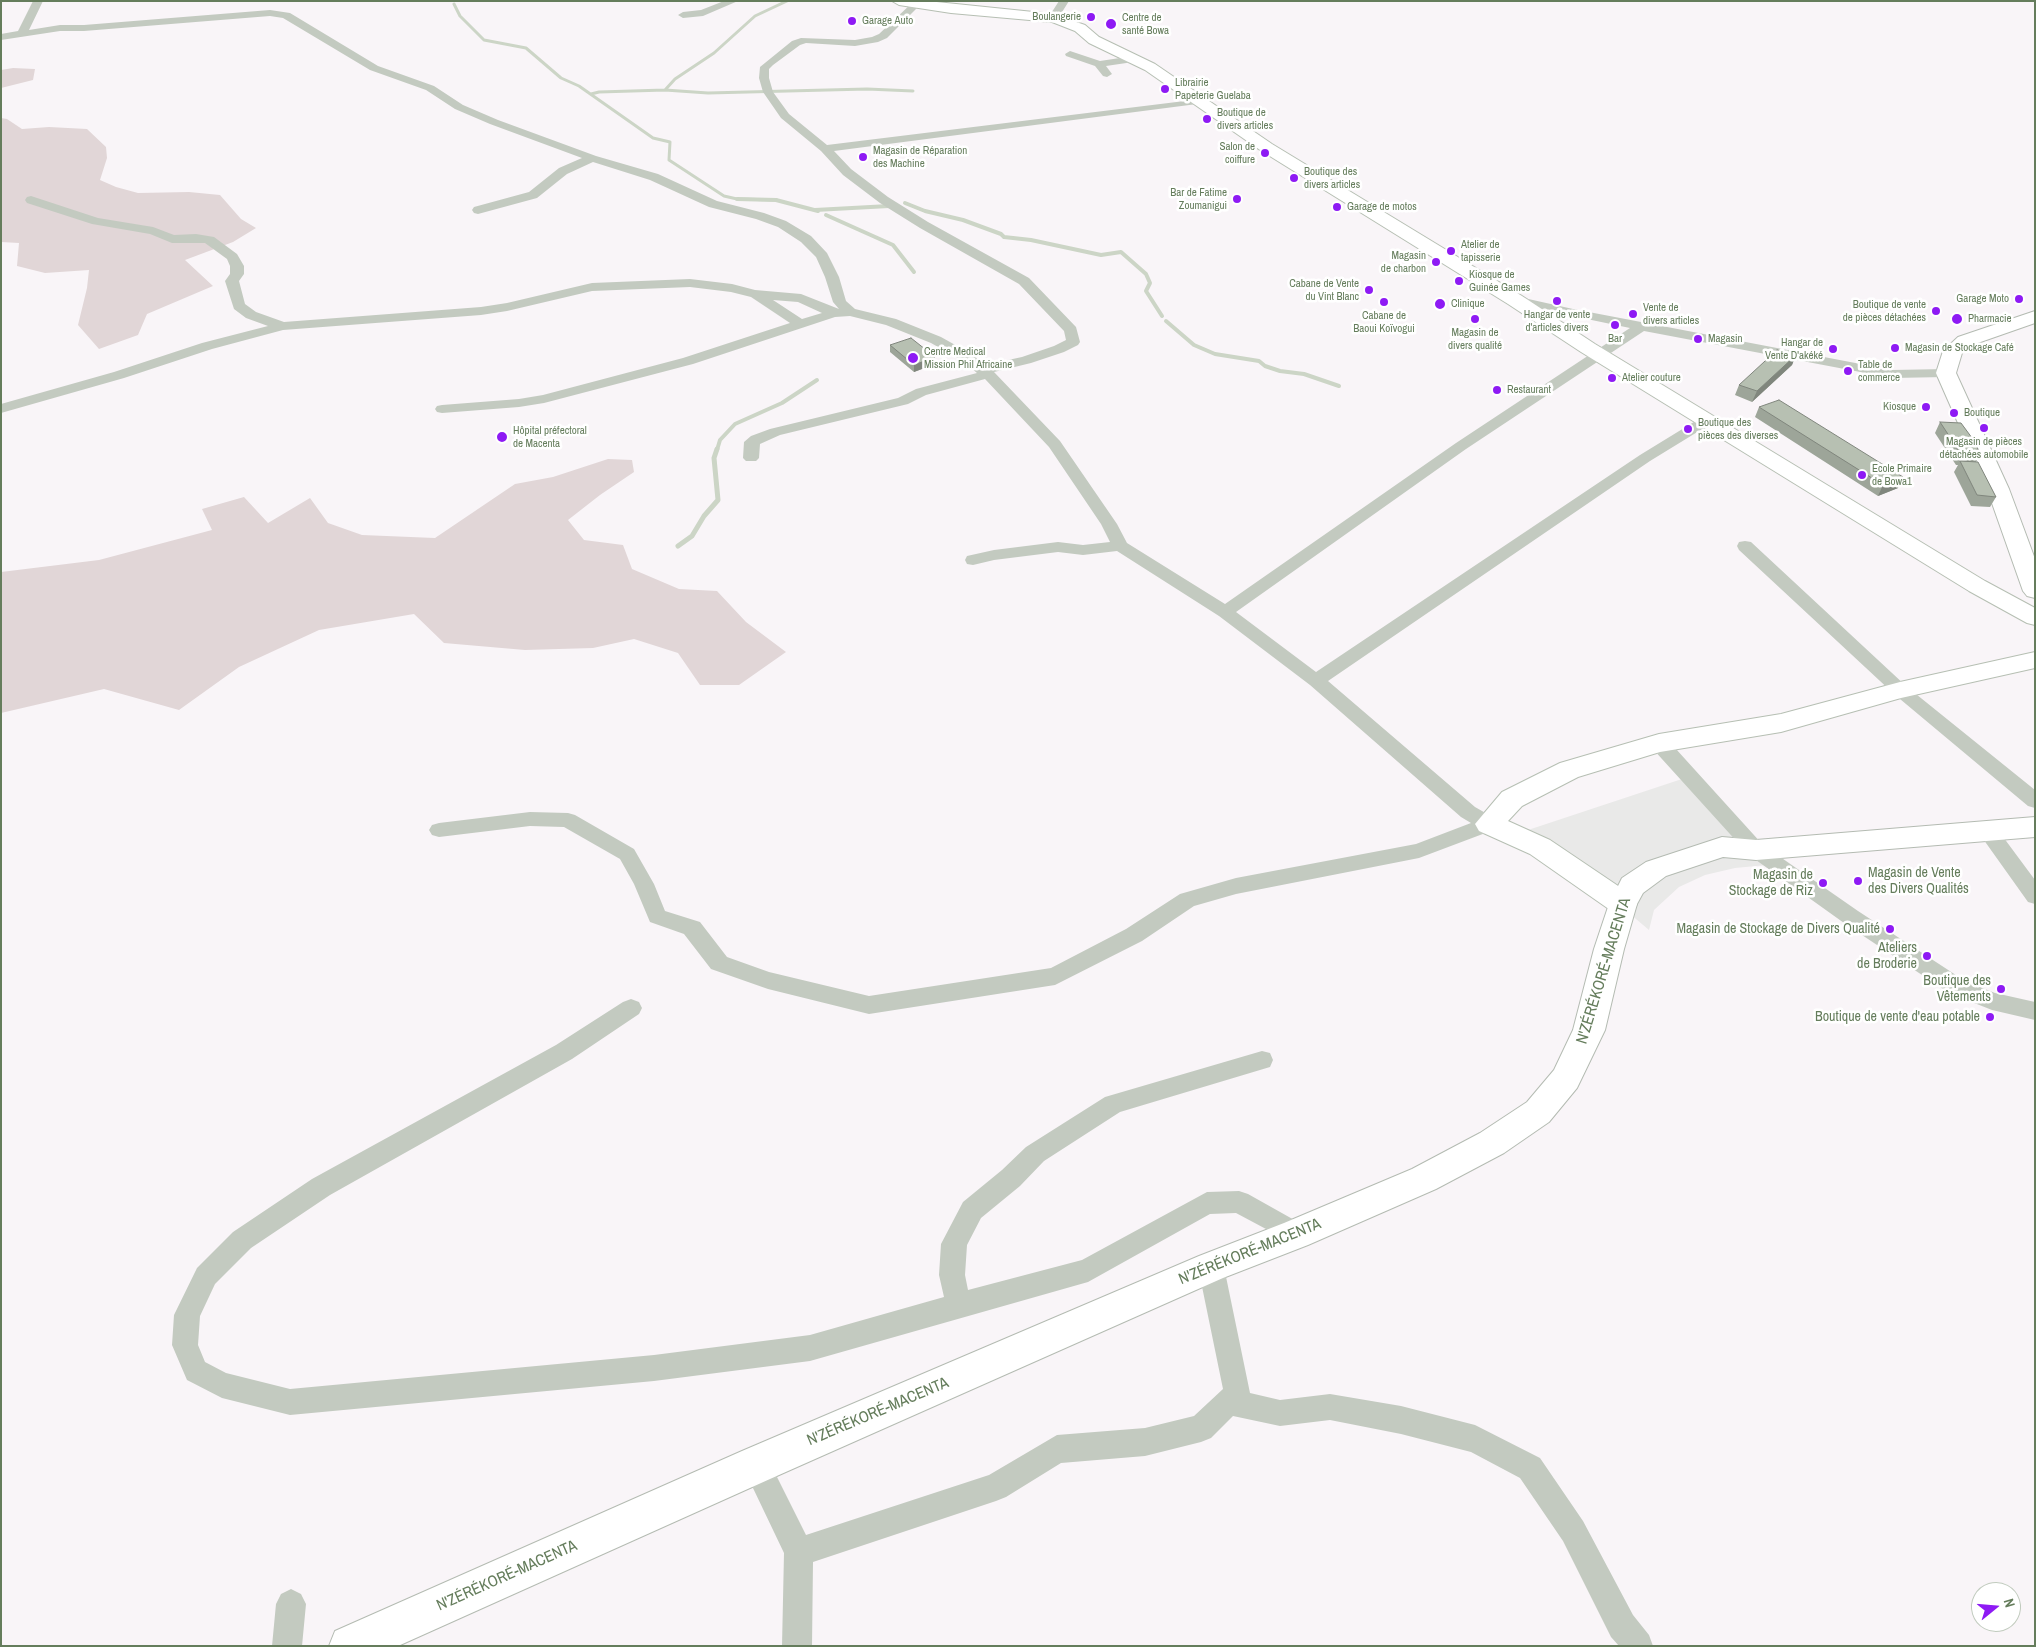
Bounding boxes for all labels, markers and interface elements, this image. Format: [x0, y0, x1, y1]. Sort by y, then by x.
place label: Boulangerie [1032, 10, 1081, 24]
marker: Boulangerie [1085, 11, 1097, 23]
place label: Centre de santé Bowa [1122, 11, 1169, 37]
place label: Garage Auto [862, 14, 913, 28]
marker: Garage Auto [846, 15, 858, 27]
marker: Centre de santé Bowa [1104, 17, 1118, 31]
place label: Librairie Papeterie Guelaba [1175, 76, 1251, 102]
marker: Librairie Papeterie Guelaba [1159, 83, 1171, 95]
place label: Boutique de divers articles [1217, 106, 1273, 132]
marker: Boutique de divers articles [1201, 113, 1213, 125]
place label: Salon de coiffure [1219, 140, 1255, 166]
place label: Magasin de Réparation des Machine [873, 144, 967, 170]
marker: Salon de coiffure [1259, 147, 1271, 159]
marker: Magasin de Réparation des Machine [857, 151, 869, 163]
place label: Boutique des divers articles [1304, 165, 1360, 191]
marker: Boutique des divers articles [1288, 172, 1300, 184]
place label: Bar de Fatime Zoumanigui [1170, 186, 1227, 212]
marker: Bar de Fatime Zoumanigui [1231, 193, 1243, 205]
place label: Garage de motos [1347, 200, 1417, 214]
marker: Garage de motos [1331, 201, 1343, 213]
place label: Atelier de tapisserie [1461, 238, 1501, 264]
marker: Atelier de tapisserie [1445, 245, 1457, 257]
place label: Magasin de charbon [1381, 249, 1426, 275]
marker: Magasin de charbon [1430, 256, 1442, 268]
place label: Kiosque de Guinée Games [1469, 268, 1530, 294]
marker: Kiosque de Guinée Games [1453, 275, 1465, 287]
place label: Cabane de Vente du Vint Blanc [1289, 277, 1359, 303]
marker: Cabane de Vente du Vint Blanc [1363, 284, 1375, 296]
place label: Garage Moto [1956, 292, 2009, 306]
marker: Garage Moto [2013, 293, 2025, 305]
marker: Hangar de vente d'articles divers [1551, 295, 1563, 307]
marker: Cabane de Baoui Koïvogui [1378, 296, 1390, 308]
marker: Clinique [1433, 297, 1447, 311]
place label: Clinique [1451, 297, 1485, 311]
place label: Boutique de vente de pièces détachées [1843, 298, 1926, 324]
place label: Vente de divers articles [1643, 301, 1699, 327]
marker: Boutique de vente de pièces détachées [1930, 305, 1942, 317]
place label: Hangar de vente d'articles divers [1524, 308, 1590, 334]
marker: Vente de divers articles [1627, 308, 1639, 320]
place label: Cabane de Baoui Koïvogui [1353, 309, 1415, 335]
marker: Pharmacie [1950, 312, 1964, 326]
place label: Pharmacie [1968, 312, 2012, 326]
marker: Magasin de divers qualité [1469, 313, 1481, 325]
marker: Bar [1609, 319, 1621, 331]
place label: Magasin de divers qualité [1448, 326, 1502, 352]
place label: Bar [1608, 332, 1622, 346]
place label: Magasin [1708, 332, 1743, 346]
marker: Magasin [1692, 333, 1704, 345]
place label: Hangar de Vente D'akéké [1765, 336, 1823, 362]
place label: Magasin de Stockage Café [1905, 341, 2014, 355]
marker: Magasin de Stockage Café [1889, 342, 1901, 354]
marker: Hangar de Vente D'akéké [1827, 343, 1839, 355]
place label: Centre Medical Mission Phil Africaine [924, 345, 1012, 371]
marker: Centre Medical Mission Phil Africaine [906, 351, 920, 365]
place label: Table de commerce [1858, 358, 1900, 384]
marker: Table de commerce [1842, 365, 1854, 377]
place label: Atelier couture [1622, 371, 1681, 385]
marker: Atelier couture [1606, 372, 1618, 384]
place label: Restaurant [1507, 383, 1551, 397]
marker: Restaurant [1491, 384, 1503, 396]
place label: Kiosque [1883, 400, 1916, 414]
marker: Kiosque [1920, 401, 1932, 413]
place label: Boutique [1964, 406, 2000, 420]
marker: Boutique [1948, 407, 1960, 419]
place label: Boutique des pièces des diverses [1698, 416, 1778, 442]
marker: Magasin de pièces détachées automobile [1978, 422, 1990, 434]
marker: Boutique des pièces des diverses [1682, 423, 1694, 435]
place label: Hôpital préfectoral de Macenta [513, 424, 587, 450]
marker: Hôpital préfectoral de Macenta [495, 430, 509, 444]
place label: Magasin de pièces détachées automobile [1940, 435, 2028, 461]
place label: Ecole Primaire de Bowa1 [1872, 462, 1932, 488]
marker: Ecole Primaire de Bowa1 [1856, 469, 1868, 481]
place label: Magasin de Vente des Divers Qualités [1868, 865, 1969, 898]
place label: Magasin de Stockage de Riz [1729, 867, 1813, 900]
marker: Magasin de Vente des Divers Qualités [1852, 875, 1864, 887]
marker: Magasin de Stockage de Riz [1817, 877, 1829, 889]
street label: N'ZÉRÉKORÉ-MACENTA [1573, 896, 1635, 1046]
place label: Magasin de Stockage de Divers Qualité [1676, 921, 1880, 937]
marker: Magasin de Stockage de Divers Qualité [1884, 923, 1896, 935]
place label: Ateliers de Broderie [1857, 940, 1917, 972]
marker: Ateliers de Broderie [1921, 950, 1933, 962]
place label: Boutique des Vêtements [1923, 973, 1991, 1006]
marker: Boutique des Vêtements [1995, 983, 2007, 995]
place label: Boutique de vente d'eau potable [1815, 1009, 1980, 1025]
marker: Boutique de vente d'eau potable [1984, 1011, 1996, 1023]
street label: N'ZÉRÉKORÉ-MACENTA [1176, 1215, 1324, 1289]
street label: N'ZÉRÉKORÉ-MACENTA [804, 1374, 952, 1450]
street label: N'ZÉRÉKORÉ-MACENTA [434, 1536, 580, 1616]
north arrow [1971, 1582, 2021, 1632]
text: N [2000, 1596, 2019, 1609]

